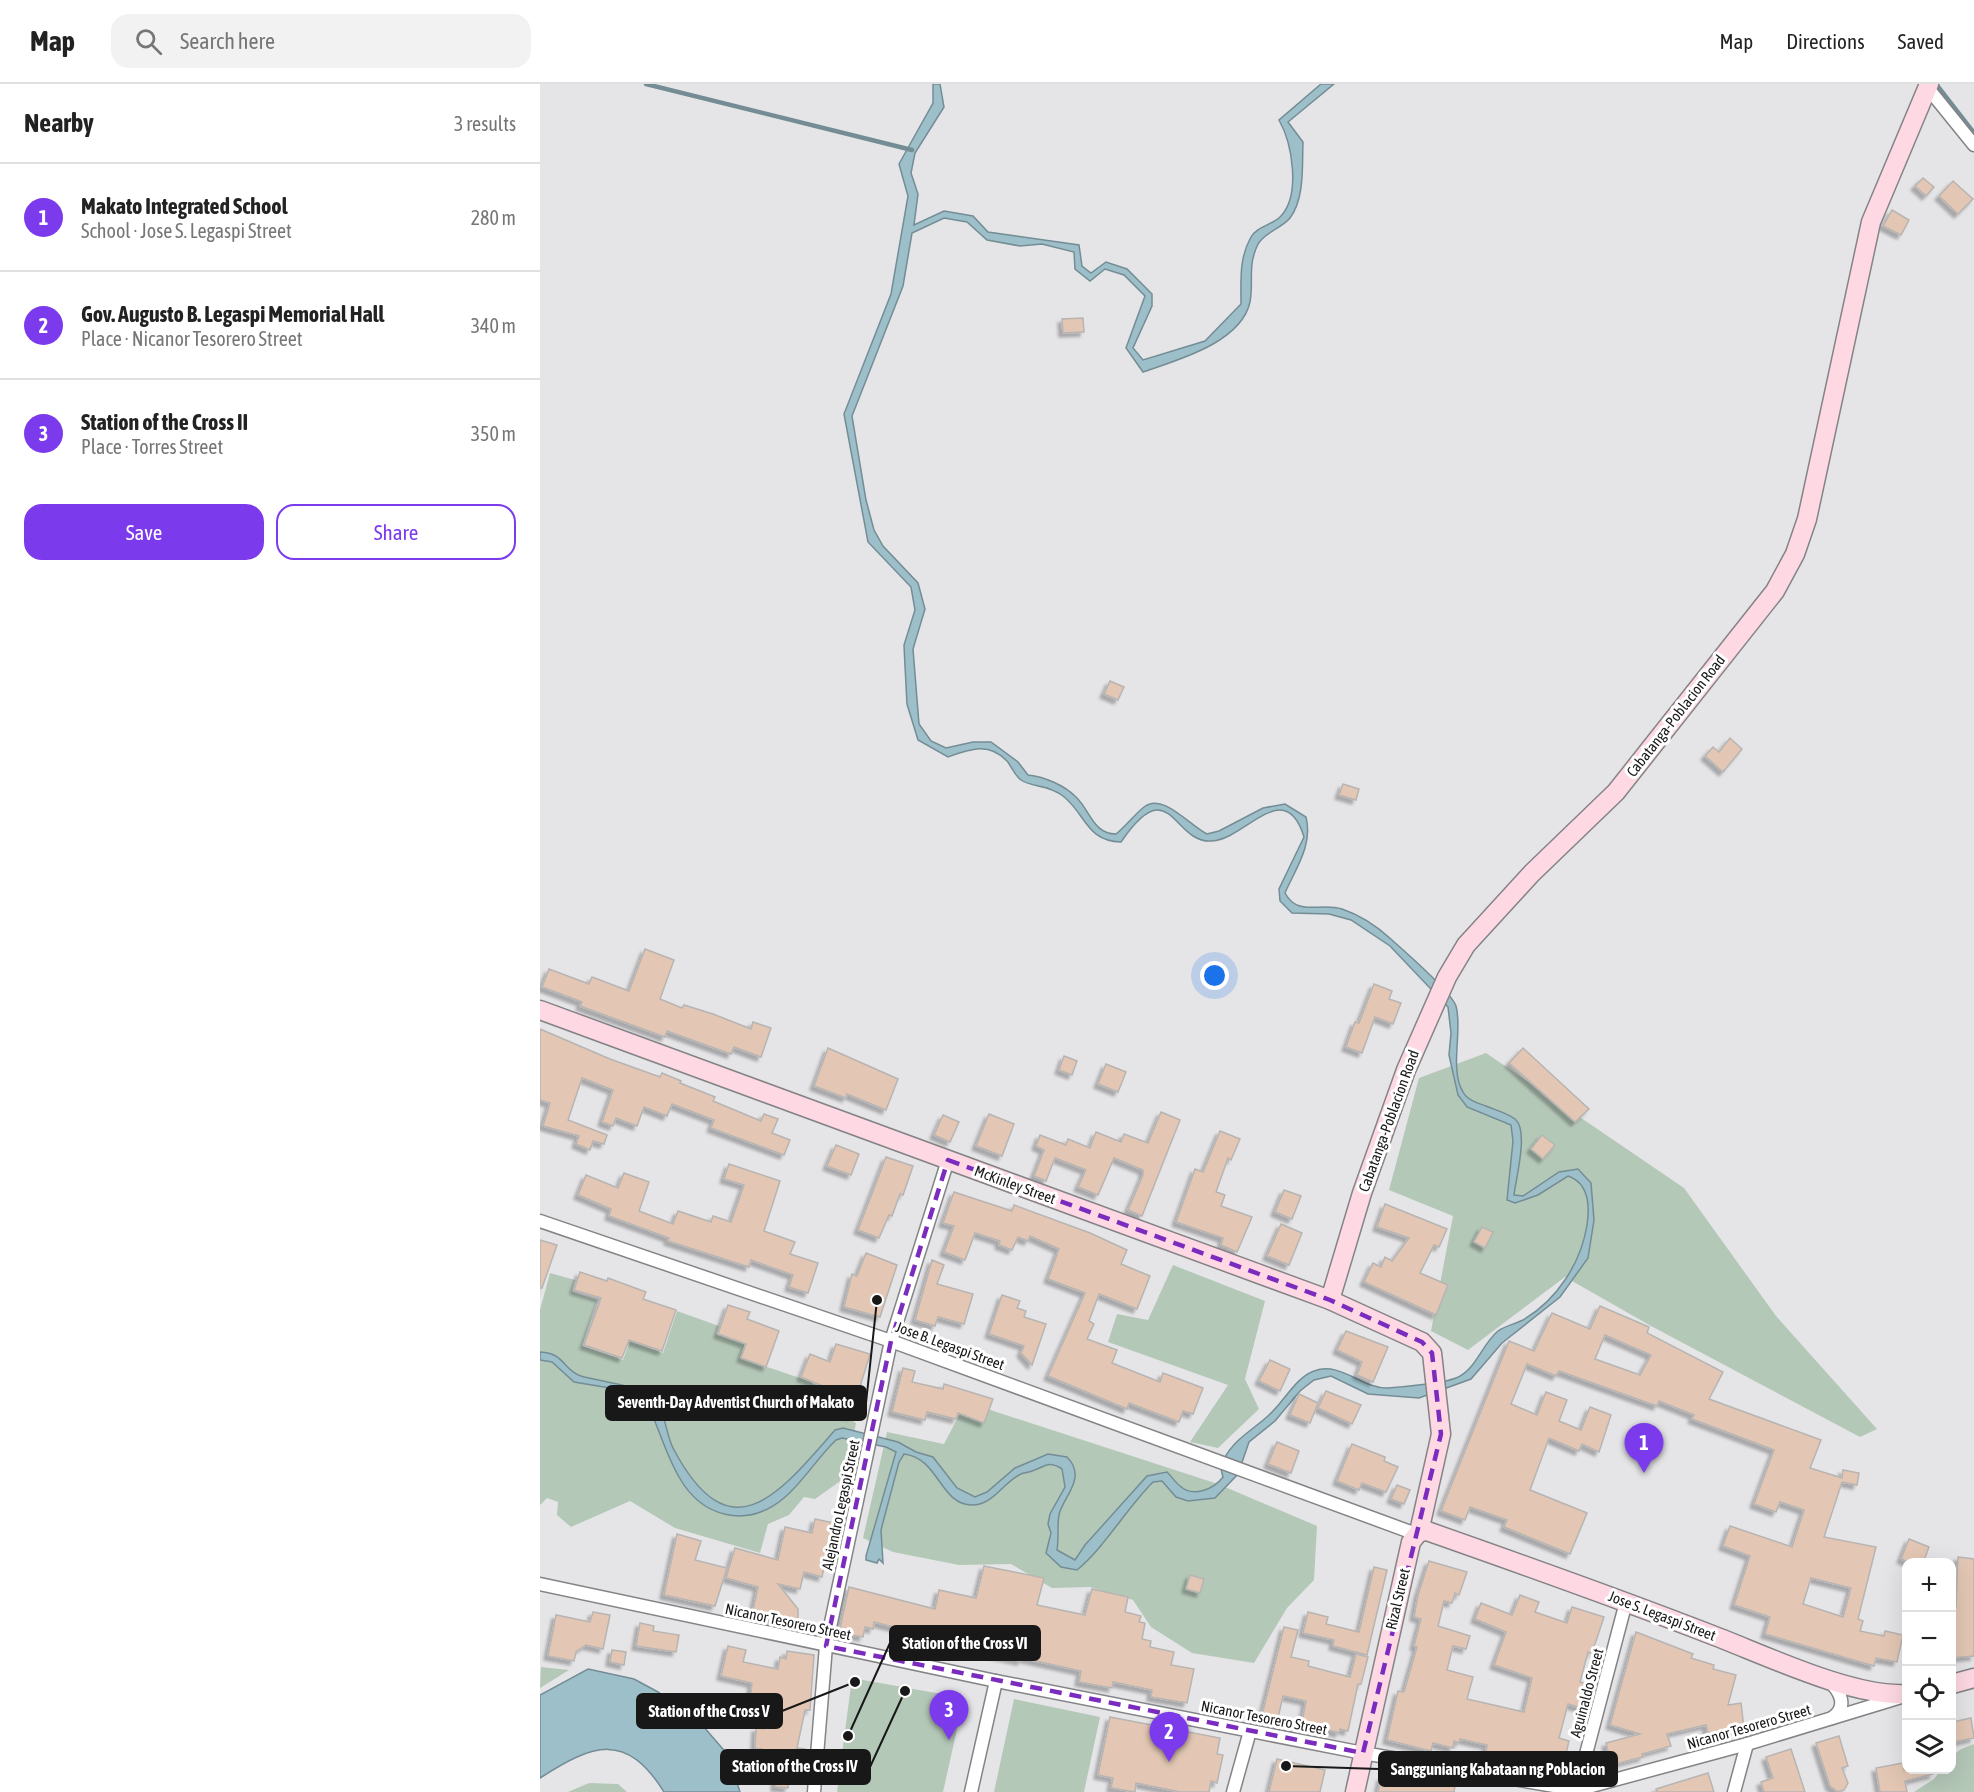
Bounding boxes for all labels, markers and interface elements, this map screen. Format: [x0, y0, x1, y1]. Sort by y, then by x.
search box [111, 14, 531, 68]
text: Map [30, 25, 75, 57]
icon: search [132, 25, 165, 58]
text: Search here [180, 28, 275, 54]
text: Map [1719, 29, 1753, 53]
text: Directions [1786, 29, 1865, 53]
text: Saved [1898, 29, 1944, 53]
text: Nearby [24, 108, 94, 138]
text: 3 results [454, 112, 516, 135]
text: Makato Integrated School [81, 193, 287, 219]
text: 1 [39, 206, 48, 229]
text: 280 m [471, 206, 516, 229]
text: School · Jose S. Legaspi Street [81, 219, 292, 242]
text: Gov. Augusto B. Legaspi Memorial Hall [81, 301, 384, 327]
text: 2 [39, 314, 48, 337]
text: 340 m [471, 314, 516, 337]
text: Place · Nicanor Tesorero Street [81, 327, 303, 350]
text: Station of the Cross II [81, 409, 248, 435]
text: 3 [39, 422, 48, 445]
text: 350 m [471, 422, 516, 445]
text: Place · Torres Street [81, 435, 223, 458]
button: Save [24, 504, 264, 560]
button: Share [276, 504, 516, 560]
street label: Cabatanga-Poblacion Road [1623, 652, 1728, 780]
your location [1200, 961, 1229, 990]
street label: Cabatanga-Poblacion Road [1355, 1048, 1422, 1194]
street label: McKinley Street [972, 1162, 1058, 1207]
street label: Jose B. Legaspi Street [894, 1318, 1007, 1373]
callout: Seventh-Day Adventist Church of Makato [606, 1386, 866, 1420]
text: Seventh-Day Adventist Church of Makato [618, 1393, 855, 1411]
pin: 1 [1624, 1424, 1664, 1473]
street label: Alejandro Legaspi Street [818, 1438, 863, 1572]
map controls [1902, 1558, 1956, 1774]
button: + [1902, 1558, 1956, 1612]
street label: Rizal Street [1382, 1567, 1413, 1631]
street label: Jose S. Legaspi Street [1606, 1587, 1718, 1644]
street label: Nicanor Tesorero Street [724, 1600, 853, 1643]
button: − [1902, 1612, 1956, 1666]
callout: Station of the Cross VI [890, 1626, 1040, 1660]
text: Station of the Cross VI [902, 1634, 1028, 1652]
street label: Aguinaldo Street [1566, 1646, 1607, 1739]
button: locate [1902, 1666, 1956, 1720]
pin: 3 [930, 1690, 968, 1740]
callout: Station of the Cross V [637, 1694, 782, 1728]
street label: Nicanor Tesorero Street [1200, 1697, 1329, 1738]
street label: Nicanor Tesorero Street [1685, 1701, 1813, 1752]
text: Station of the Cross V [648, 1702, 770, 1720]
pin: 2 [1150, 1712, 1188, 1762]
button: layers [1902, 1720, 1956, 1774]
callout: Station of the Cross IV [721, 1750, 870, 1784]
callout: Sangguniang Kabataan ng Poblacion [1379, 1752, 1617, 1786]
text: Station of the Cross IV [732, 1757, 858, 1775]
text: Sangguniang Kabataan ng Poblacion [1391, 1760, 1605, 1778]

